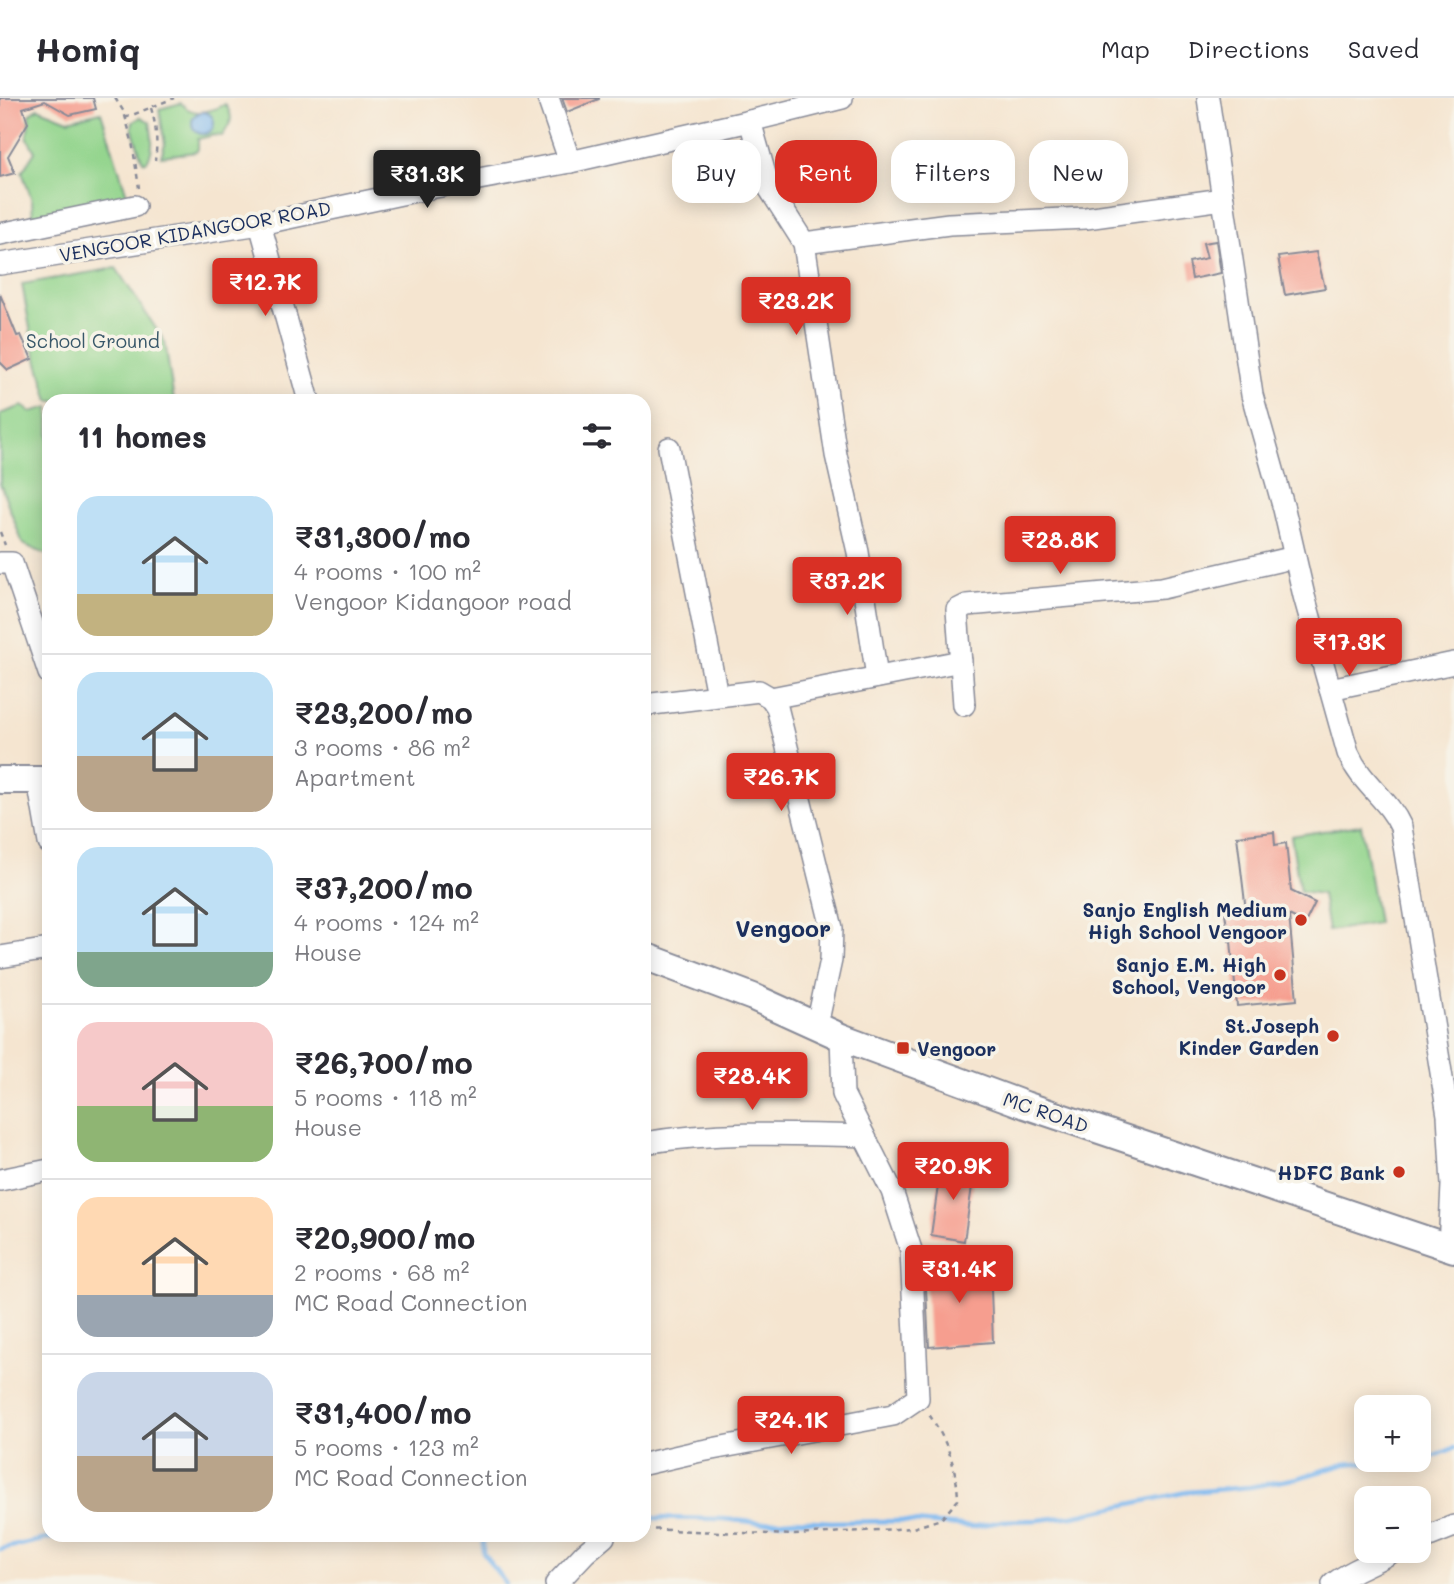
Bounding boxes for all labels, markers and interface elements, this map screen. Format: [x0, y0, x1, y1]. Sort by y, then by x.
text: Homiq [35, 27, 140, 70]
text: Map [1101, 33, 1150, 64]
text: Directions [1188, 33, 1310, 64]
text: Saved [1348, 33, 1419, 64]
chip: Buy [672, 140, 761, 203]
chip: Rent [775, 140, 877, 203]
chip: Filters [891, 140, 1015, 203]
chip: New [1029, 140, 1128, 203]
pin: ₹31.3K [370, 150, 484, 210]
text: ₹31.3K [389, 158, 465, 188]
street label: VENGOOR KIDANGOOR ROAD [57, 195, 333, 267]
pin: ₹12.7K [208, 258, 322, 318]
text: ₹12.7K [228, 266, 302, 296]
pin: ₹23.2K [739, 278, 853, 337]
text: ₹23.2K [758, 285, 834, 315]
park label: School Ground [26, 328, 160, 353]
text: 11 homes [77, 416, 207, 456]
icon: filters [578, 417, 616, 455]
text: ₹31,300/mo [294, 516, 471, 556]
pin: ₹28.8K [1003, 517, 1117, 576]
icon: home [133, 524, 217, 608]
text: ₹28.8K [1021, 524, 1099, 554]
text: 4 rooms · 100 m² [294, 556, 481, 586]
pin: ₹37.2K [790, 558, 904, 617]
text: ₹37.2K [809, 565, 885, 595]
text: Vengoor Kidangoor road [294, 586, 572, 616]
pin: ₹17.3K [1292, 618, 1406, 678]
text: ₹17.3K [1312, 626, 1386, 656]
text: ₹23,200/mo [294, 692, 473, 732]
icon: home [133, 700, 217, 784]
text: 3 rooms · 86 m² [294, 732, 470, 762]
pin: ₹26.7K [724, 754, 838, 813]
text: ₹26.7K [742, 761, 820, 791]
text: Apartment [294, 762, 416, 792]
text: ₹37,200/mo [294, 867, 473, 907]
icon: home [133, 875, 217, 959]
place label: Sanjo English Medium High School Vengoor [1083, 897, 1287, 944]
text: 4 rooms · 124 m² [294, 907, 479, 937]
marker: Sanjo English Medium High School Vengoor [1293, 912, 1309, 928]
district label: Vengoor [735, 913, 831, 943]
text: House [294, 937, 362, 967]
place label: Sanjo E.M. High School, Vengoor [1112, 952, 1266, 999]
marker: Sanjo E.M. High School, Vengoor [1272, 967, 1288, 983]
place label: St.Joseph Kinder Garden [1179, 1013, 1319, 1060]
marker: St.Joseph Kinder Garden [1325, 1028, 1341, 1044]
place label: Vengoor [917, 1036, 996, 1061]
marker: Vengoor [895, 1040, 911, 1056]
text: ₹26,700/mo [294, 1042, 473, 1082]
icon: home [133, 1050, 217, 1134]
pin: ₹28.4K [695, 1052, 809, 1112]
text: ₹28.4K [712, 1060, 792, 1090]
text: 5 rooms · 118 m² [294, 1082, 477, 1112]
street label: MC ROAD [1000, 1086, 1092, 1138]
text: House [294, 1112, 362, 1142]
pin: ₹20.9K [896, 1142, 1010, 1202]
text: ₹20.9K [914, 1150, 992, 1180]
place label: HDFC Bank [1277, 1160, 1385, 1185]
marker: HDFC Bank [1391, 1164, 1407, 1180]
text: ₹20,900/mo [294, 1217, 475, 1257]
icon: home [133, 1225, 217, 1309]
pin: ₹31.4K [902, 1246, 1016, 1305]
text: ₹31.4K [921, 1253, 997, 1283]
text: 2 rooms · 68 m² [294, 1257, 469, 1287]
text: MC Road Connection [294, 1287, 528, 1317]
text: ₹31,400/mo [294, 1392, 472, 1432]
map controls [1354, 1395, 1431, 1563]
button: + [1354, 1395, 1431, 1472]
pin: ₹24.1K [734, 1396, 848, 1456]
icon: home [133, 1400, 217, 1484]
text: ₹24.1K [753, 1404, 829, 1434]
text: 5 rooms · 123 m² [294, 1432, 479, 1462]
text: MC Road Connection [294, 1462, 528, 1492]
button: − [1354, 1486, 1431, 1563]

